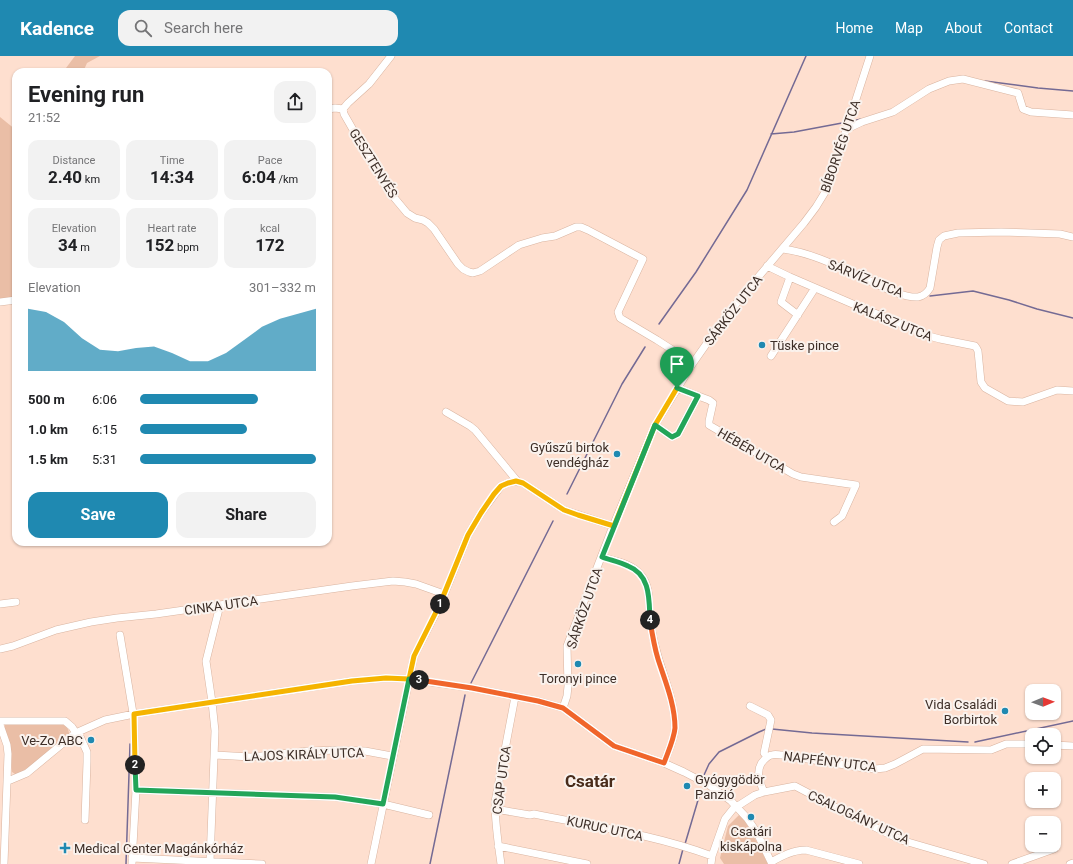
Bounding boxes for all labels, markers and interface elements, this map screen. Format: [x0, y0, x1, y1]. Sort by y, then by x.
search box [118, 10, 398, 46]
text: Kadence [20, 17, 94, 40]
icon: search [132, 17, 154, 39]
text: Search here [164, 19, 243, 37]
text: Home [835, 20, 873, 36]
text: Map [895, 20, 923, 36]
text: About [945, 20, 982, 36]
text: Contact [1004, 20, 1053, 36]
button: share [274, 81, 316, 123]
text: Evening run [28, 82, 144, 107]
street label: BÍBORVÉG UTCA [818, 97, 864, 195]
text: 21:52 [28, 110, 60, 125]
street label: GESZTENYÉS [346, 126, 401, 201]
text: Distance [53, 154, 95, 167]
text: Time [160, 154, 184, 167]
text: Pace [258, 154, 282, 167]
text: 2.40 [48, 167, 82, 187]
text: 14:34 [150, 167, 194, 187]
text: 6:04 [242, 167, 276, 187]
text: km [82, 173, 100, 186]
text: /km [276, 173, 298, 186]
text: Elevation [52, 222, 96, 235]
text: Heart rate [148, 222, 196, 235]
text: kcal [260, 222, 280, 235]
text: 34 [58, 235, 78, 255]
text: 152 [145, 235, 174, 255]
text: 172 [255, 235, 285, 255]
text: m [78, 241, 90, 254]
text: bpm [174, 241, 199, 254]
street label: SÁRVÍZ UTCA [826, 257, 906, 301]
street label: SÁRKÖZ UTCA [701, 272, 766, 348]
text: Elevation [28, 280, 81, 295]
text: 301–332 m [249, 280, 316, 295]
street label: KALÁSZ UTCA [851, 299, 935, 344]
place label: Tüske pince [770, 338, 839, 353]
marker: Tüske pince [757, 340, 767, 350]
pin [660, 347, 694, 388]
icon: arrive [666, 353, 688, 375]
text: 500 m [28, 392, 65, 407]
text: 6:06 [92, 392, 117, 407]
text: 1.0 km [28, 422, 68, 437]
text: 6:15 [92, 422, 117, 437]
street label: HÉBÉR UTCA [715, 425, 789, 476]
place label: Gyűszű birtok vendégház [530, 440, 610, 470]
marker: Gyűszű birtok vendégház [612, 449, 622, 459]
text: 1.5 km [28, 452, 68, 467]
text: 5:31 [92, 452, 117, 467]
button: Save [28, 492, 168, 538]
button: Share [176, 492, 316, 538]
street label: SÁRKÖZ UTCA [564, 565, 606, 651]
street label: CINKA UTCA [183, 593, 259, 618]
pin: 1 [430, 594, 450, 614]
text: 1 [437, 597, 443, 610]
pin: 4 [640, 610, 660, 630]
text: 4 [647, 613, 653, 626]
marker: Toronyi pince [573, 659, 583, 669]
pin: 3 [409, 670, 429, 690]
place label: Toronyi pince [539, 671, 617, 686]
text: 3 [416, 673, 422, 686]
north arrow [1025, 684, 1061, 720]
map controls [1025, 684, 1061, 852]
place label: Vida Családi Borbirtok [925, 697, 997, 727]
marker: Vida Családi Borbirtok [1000, 706, 1010, 716]
button: locate [1025, 728, 1061, 764]
place label: Ve-Zo ABC [21, 733, 83, 748]
marker: Ve-Zo ABC [86, 735, 96, 745]
street label: CSAP UTCA [489, 744, 514, 815]
street label: LAJOS KIRÁLY UTCA [244, 745, 365, 764]
street label: NAPFÉNY UTCA [783, 748, 878, 775]
pin: 2 [125, 755, 145, 775]
text: 2 [132, 758, 138, 771]
district label: Csatár [565, 771, 616, 791]
place label: Gyógygödör Panzió [695, 772, 765, 802]
button: + [1025, 772, 1061, 808]
marker: Gyógygödör Panzió [682, 781, 692, 791]
street label: CSALOGÁNY UTCA [805, 787, 913, 848]
marker: Csatári kiskápolna [746, 812, 756, 822]
street label: KURUC UTCA [565, 813, 645, 844]
button: − [1025, 816, 1061, 852]
place label: Csatári kiskápolna [720, 824, 782, 854]
place label: Medical Center Magánkórház [74, 841, 244, 856]
marker: Medical Center Magánkórház [59, 842, 71, 854]

